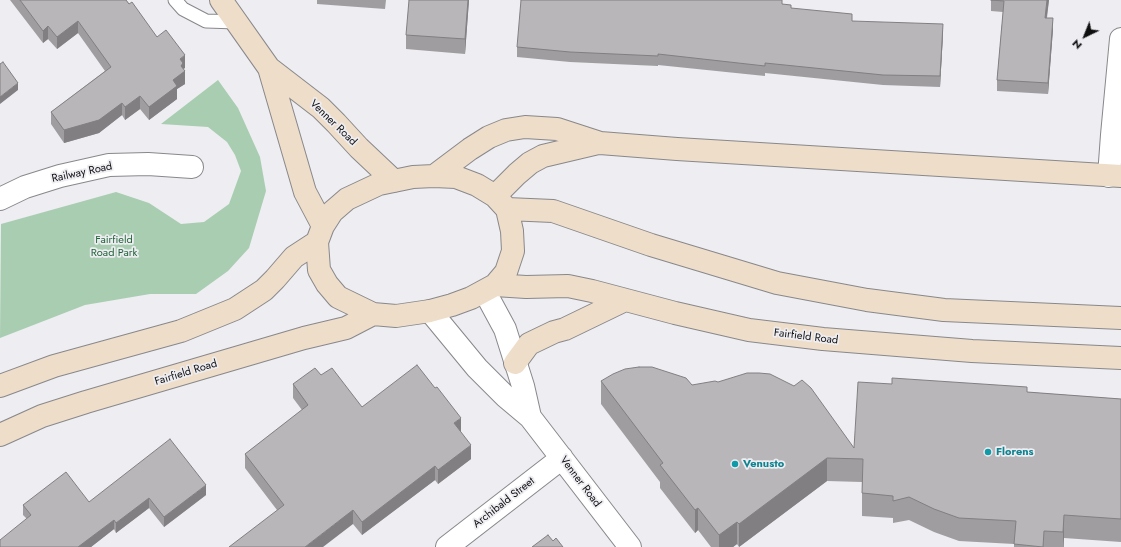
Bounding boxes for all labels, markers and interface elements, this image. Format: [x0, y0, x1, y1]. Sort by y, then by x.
north arrow [1065, 16, 1105, 56]
text: N [1068, 36, 1085, 54]
street label: Venner Road [307, 97, 359, 149]
street label: Railway Road [51, 160, 113, 186]
park label: Fairfield Road Park [91, 233, 137, 259]
street label: Fairfield Road [773, 327, 839, 347]
street label: Fairfield Road [153, 357, 219, 389]
place label: Florens [996, 445, 1034, 459]
marker: Florens [983, 447, 993, 457]
street label: Venner Road [557, 454, 603, 510]
place label: Venusto [743, 457, 784, 471]
marker: Venusto [730, 459, 740, 469]
street label: Archibald Street [471, 475, 537, 531]

